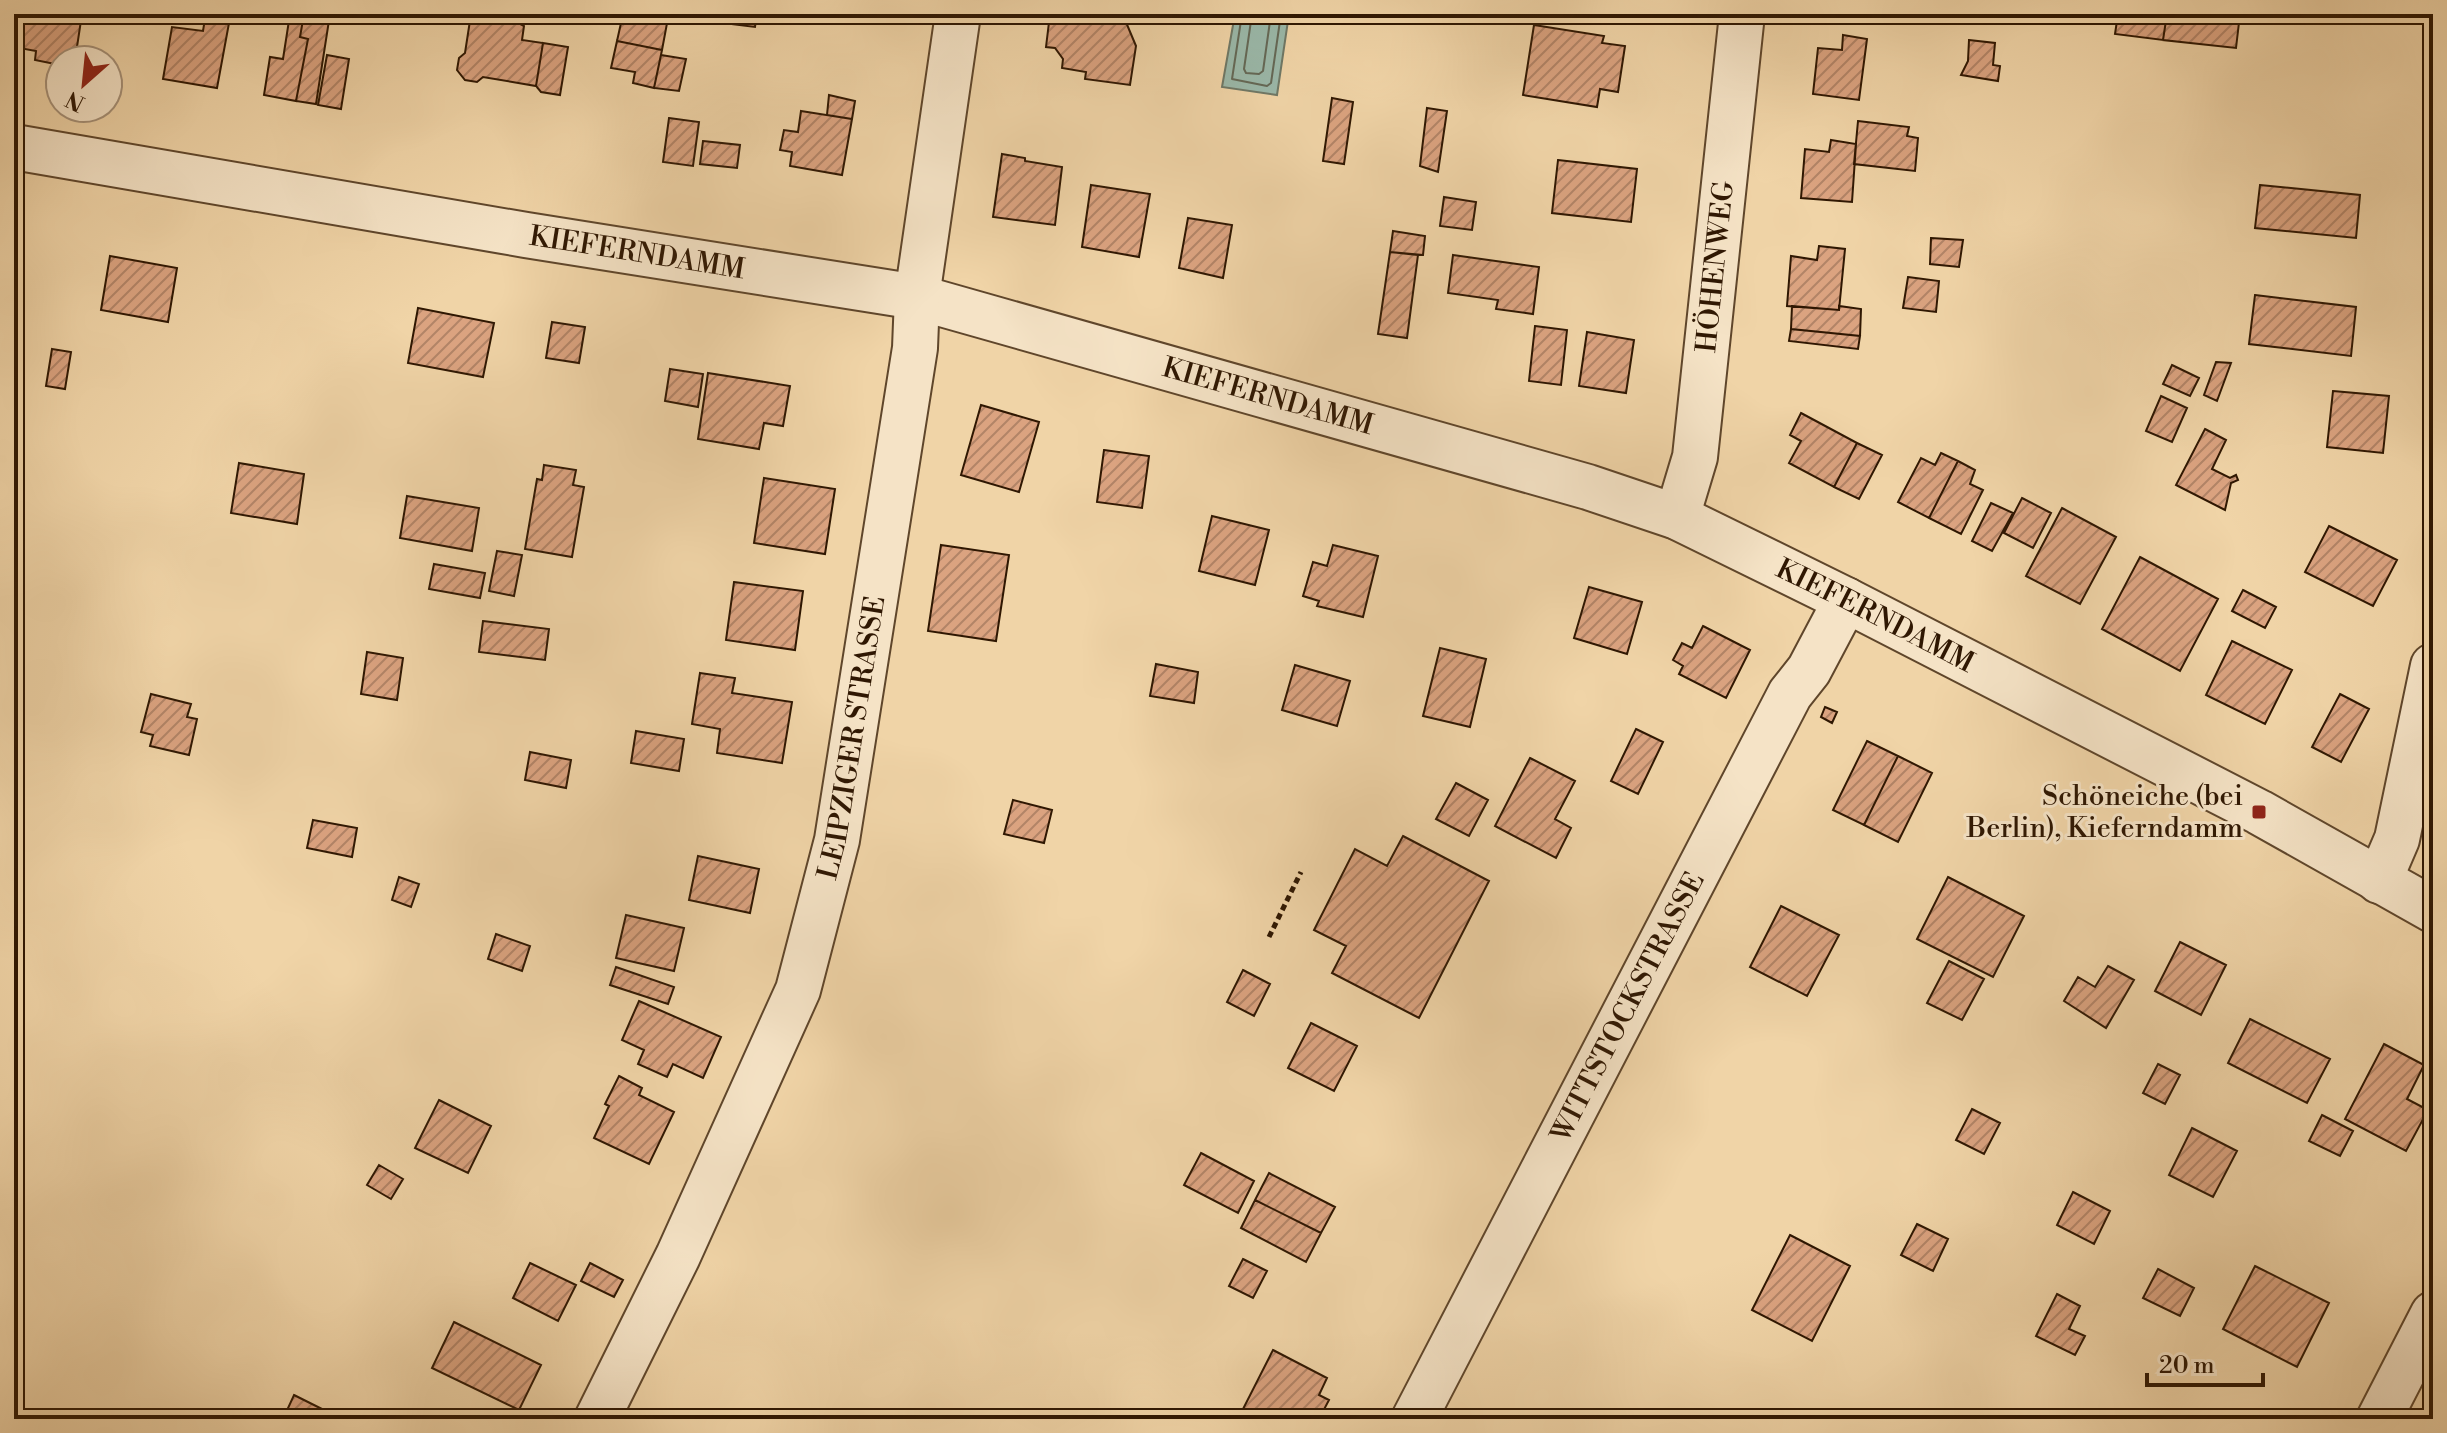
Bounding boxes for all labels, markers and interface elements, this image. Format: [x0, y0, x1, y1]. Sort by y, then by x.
north arrow [44, 44, 124, 124]
text: N [61, 84, 89, 116]
street label: HÖHENWEG [1689, 179, 1742, 354]
street label: KIEFERNDAMM [527, 218, 747, 287]
street label: KIEFERNDAMM [1158, 350, 1377, 443]
street label: KIEFERNDAMM [1770, 551, 1980, 680]
street label: LEIPZIGER STRASSE [810, 594, 893, 883]
place label: Schöneiche (bei Berlin), Kieferndamm [1966, 779, 2243, 846]
marker: Schöneiche (bei Berlin), Kieferndamm [2250, 803, 2268, 821]
street label: WITTSTOCKSTRASSE [1543, 866, 1712, 1149]
scale bar [2147, 1337, 2263, 1387]
text: 20 m [2159, 1351, 2215, 1381]

